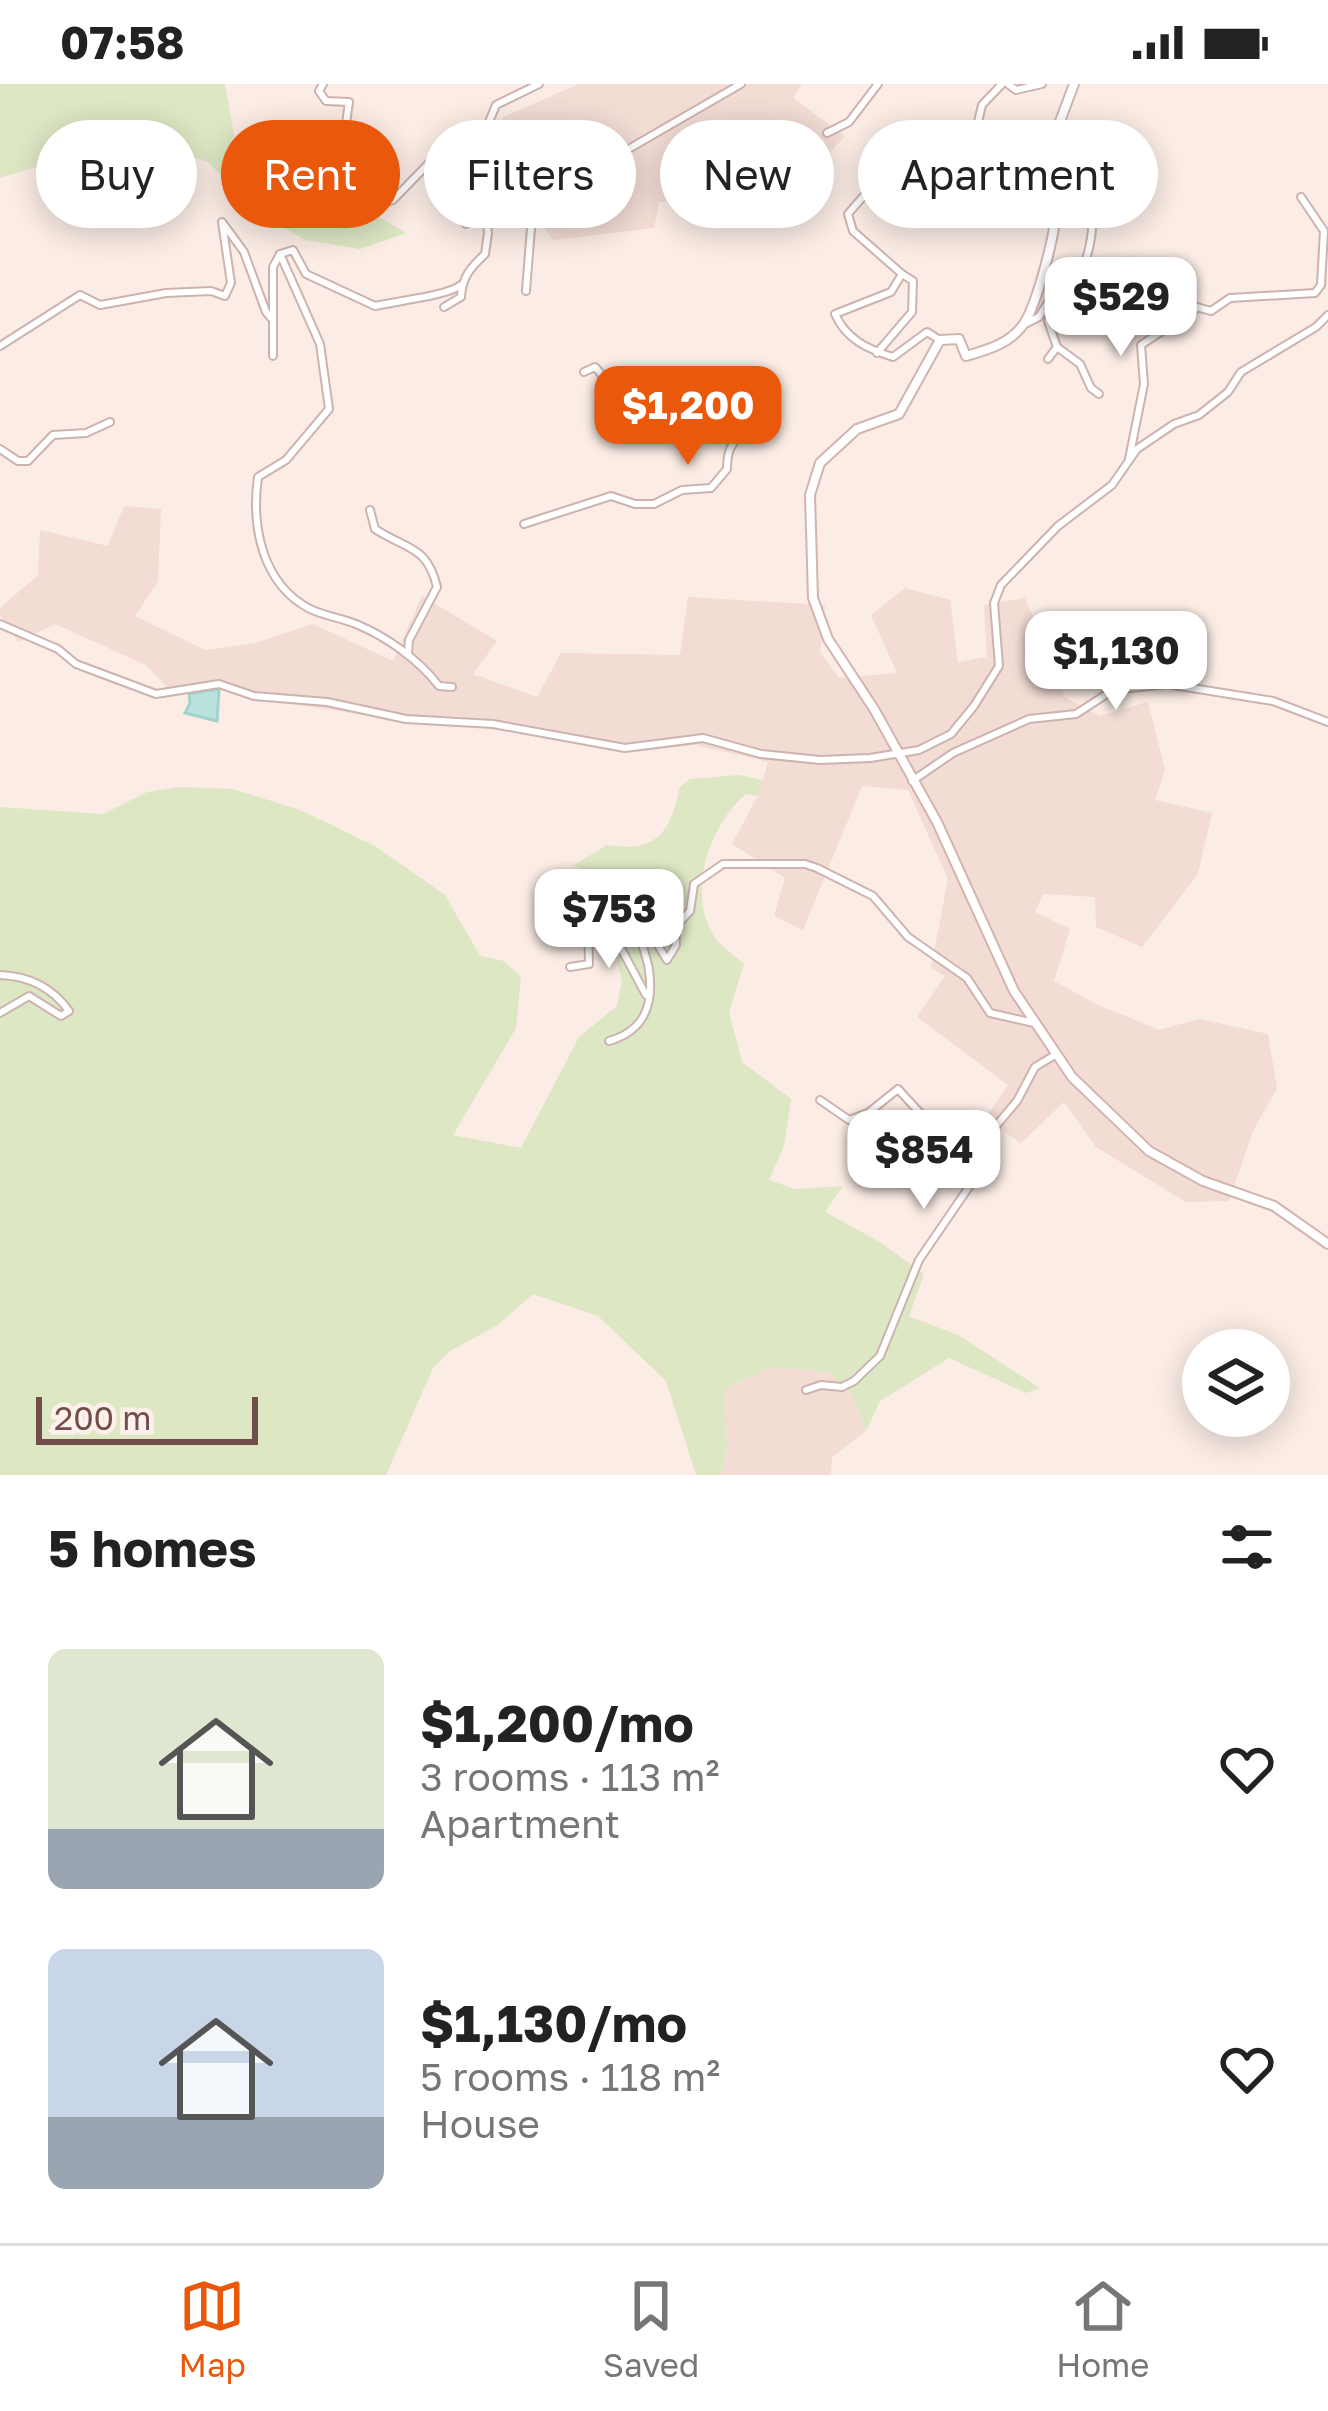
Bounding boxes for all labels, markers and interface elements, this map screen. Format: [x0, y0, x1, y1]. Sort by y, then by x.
text: 07:58 [60, 15, 184, 69]
chip: Buy [36, 120, 197, 228]
chip: Rent [221, 120, 400, 228]
chip: Filters [424, 120, 636, 228]
chip: New [660, 120, 834, 228]
chip: Apartment [858, 120, 1158, 228]
pin: $529 [1050, 257, 1192, 359]
text: $529 [1072, 272, 1170, 319]
pin: $1,200 [590, 366, 786, 468]
text: $1,200 [621, 381, 755, 428]
pin: $1,130 [1018, 611, 1214, 713]
text: $1,130 [1052, 626, 1180, 673]
pin: $753 [538, 869, 680, 971]
text: $753 [562, 884, 656, 931]
pin: $854 [853, 1110, 995, 1212]
text: $854 [874, 1125, 974, 1172]
map controls [1182, 1329, 1290, 1437]
button: layers [1182, 1329, 1290, 1437]
scale bar [36, 1391, 258, 1444]
text: 200 m [54, 1398, 152, 1437]
icon: filters [1214, 1514, 1280, 1580]
text: 5 homes [48, 1517, 257, 1578]
text: $1,200/mo [420, 1692, 694, 1753]
icon: home [144, 1697, 288, 1841]
icon: heart [1214, 1736, 1280, 1802]
text: 3 rooms · 113 m² [420, 1753, 720, 1800]
text: Apartment [420, 1800, 620, 1847]
text: $1,130/mo [420, 1992, 687, 2053]
icon: home [144, 1997, 288, 2141]
icon: heart [1214, 2036, 1280, 2102]
text: 5 rooms · 118 m² [420, 2053, 720, 2100]
text: House [420, 2100, 540, 2147]
tab: Map [179, 2273, 246, 2384]
tab: Saved [603, 2273, 699, 2384]
tab: Home [1056, 2273, 1149, 2384]

